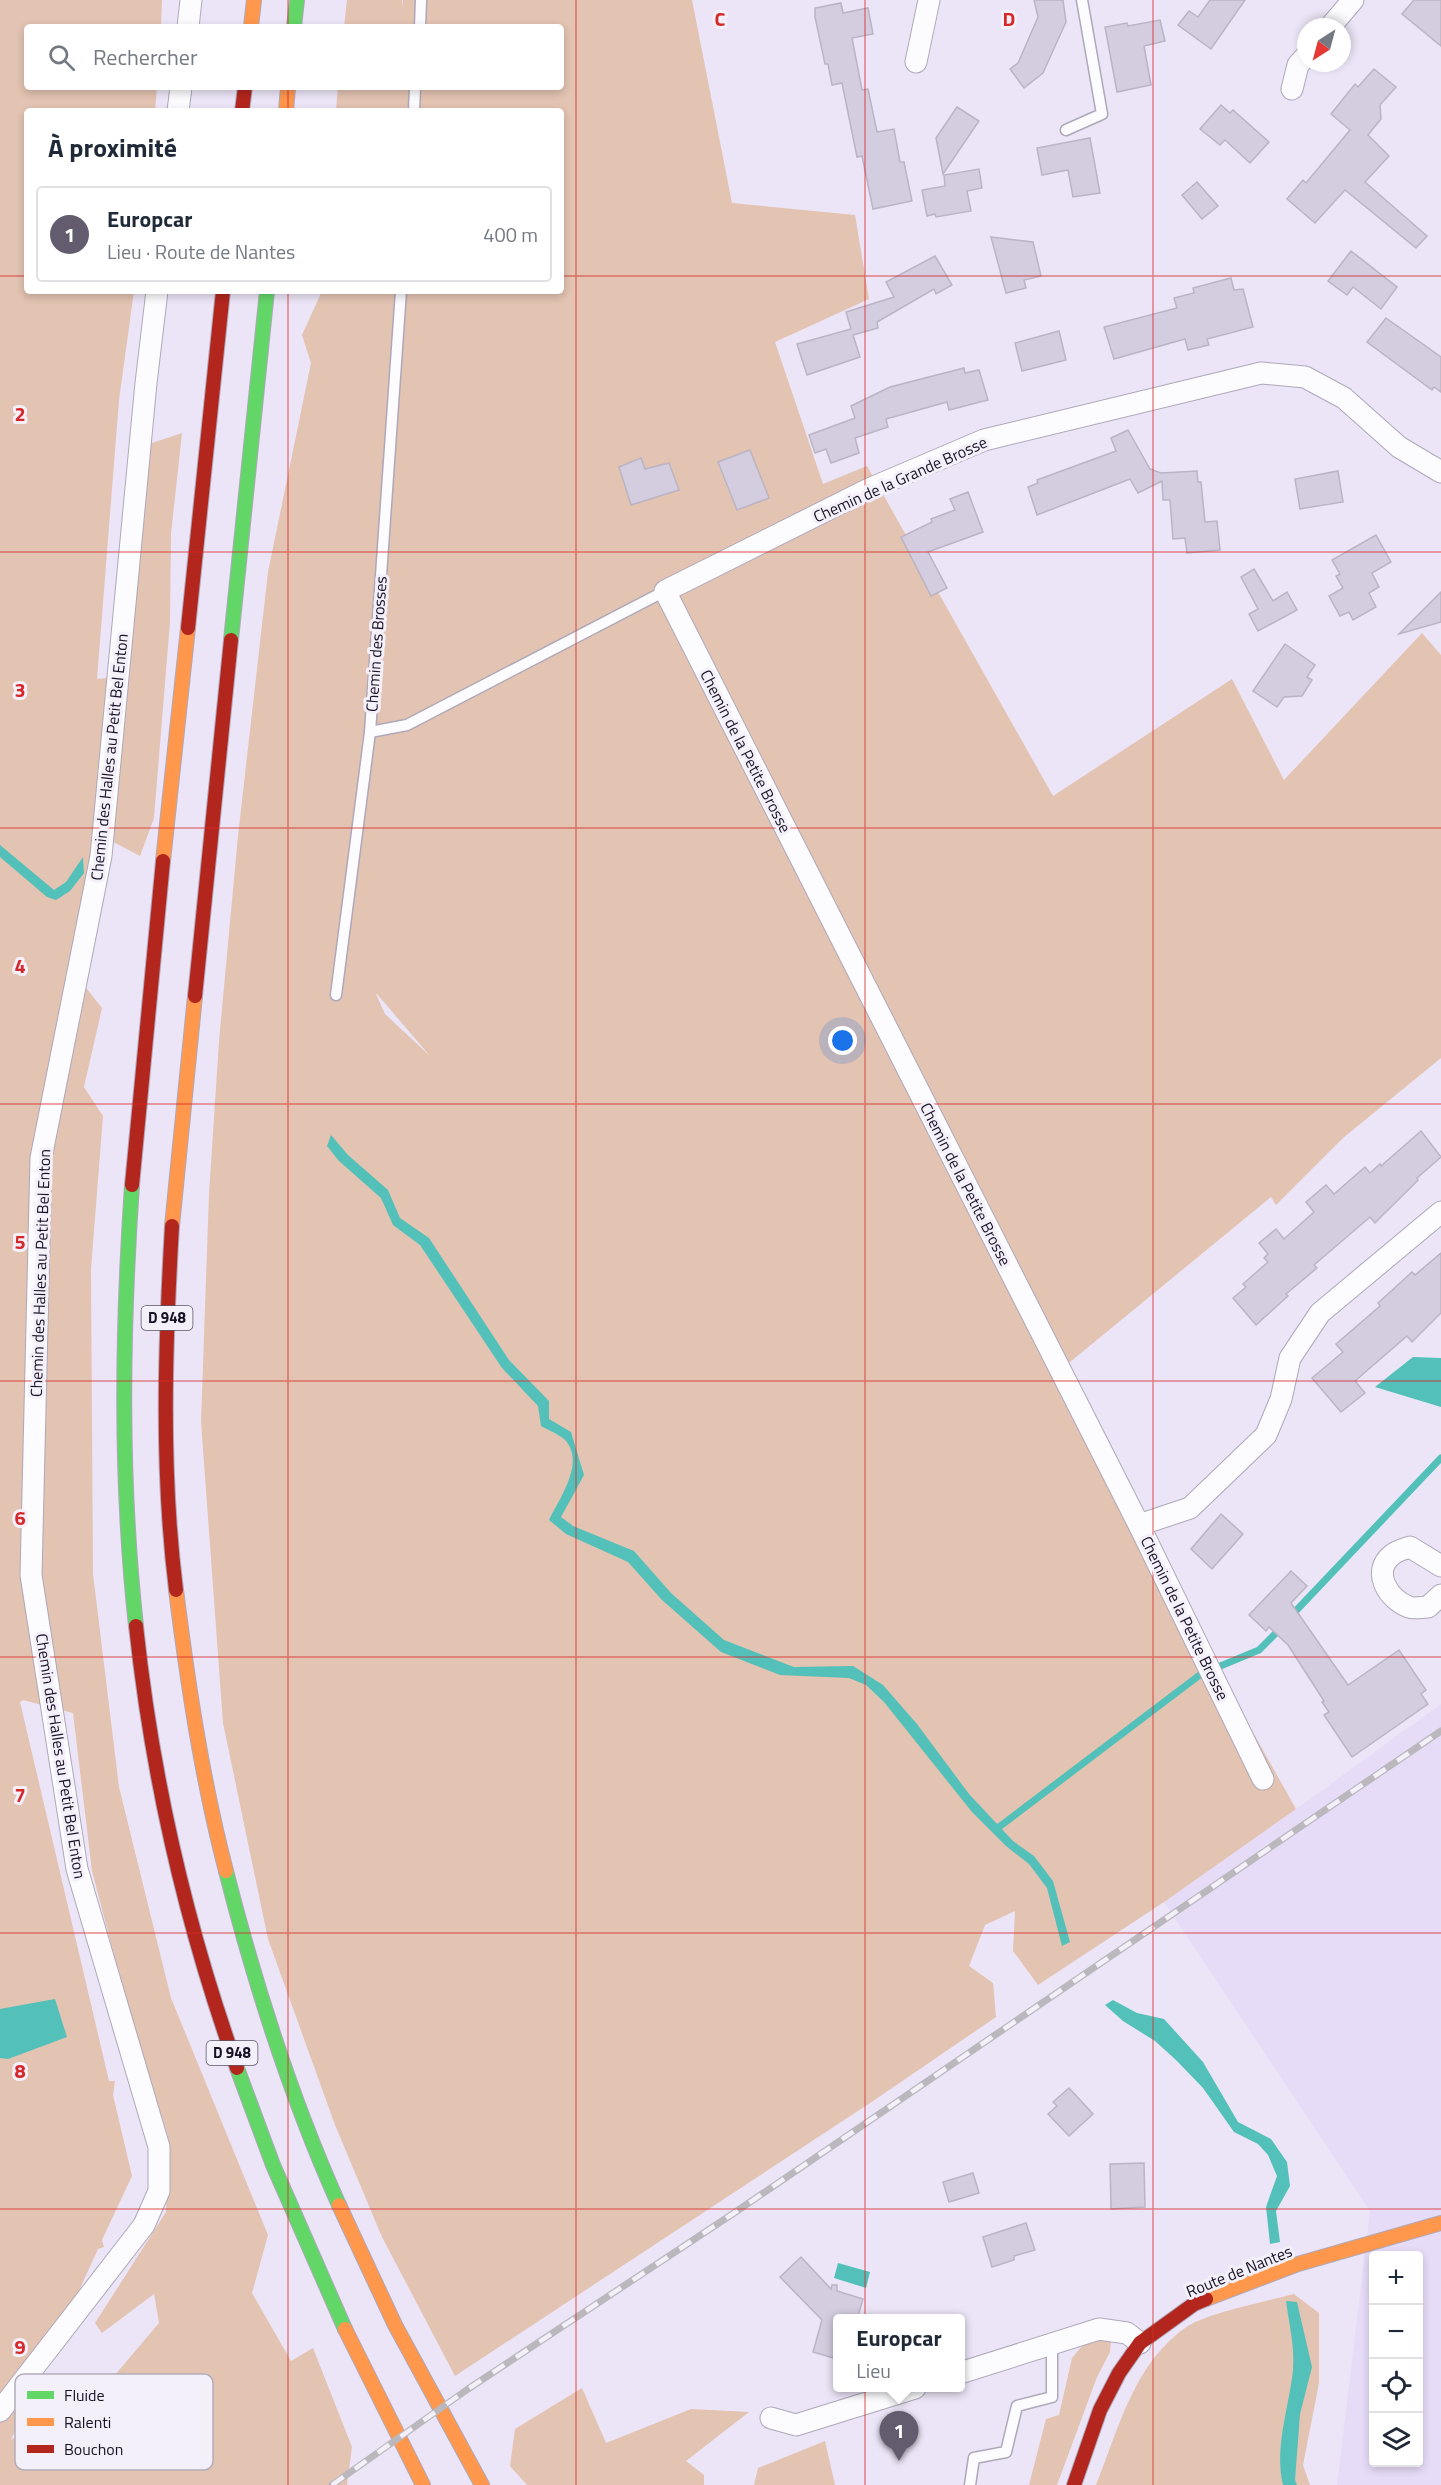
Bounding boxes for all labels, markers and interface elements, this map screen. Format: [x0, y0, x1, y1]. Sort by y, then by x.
text: C [715, 3, 726, 34]
text: D [1003, 3, 1015, 34]
north arrow [1297, 18, 1351, 72]
search box [24, 24, 564, 90]
text: Rechercher [93, 40, 198, 74]
icon: search [45, 41, 78, 74]
text: À proximité [48, 128, 177, 167]
text: Europcar [107, 202, 192, 236]
text: 1 [64, 219, 75, 250]
text: 400 m [483, 219, 538, 250]
text: Lieu · Route de Nantes [107, 236, 295, 267]
text: 2 [14, 398, 26, 429]
street label: Chemin de la Grande Brosse [809, 430, 991, 528]
street label: Chemin des Brosses [359, 575, 393, 713]
street label: Chemin des Halles au Petit Bel Enton [84, 632, 134, 882]
street label: Chemin de la Petite Brosse [694, 665, 798, 837]
text: 3 [14, 674, 26, 705]
text: 4 [14, 950, 26, 981]
your location [828, 1026, 857, 1055]
street label: Chemin de la Petite Brosse [914, 1098, 1018, 1270]
street label: Chemin des Halles au Petit Bel Enton [24, 1149, 56, 1397]
text: 5 [14, 1226, 26, 1257]
road number: D 948 [142, 1306, 192, 1330]
text: 6 [14, 1502, 26, 1533]
street label: Chemin de la Petite Brosse [1135, 1532, 1235, 1704]
street label: Chemin des Halles au Petit Bel Enton [30, 1632, 92, 1880]
text: 7 [14, 1779, 26, 1810]
road number: D 948 [206, 2041, 258, 2065]
text: 8 [14, 2055, 26, 2086]
street label: Route de Nantes [1182, 2239, 1296, 2303]
map controls [1369, 2251, 1423, 2467]
button: + [1369, 2251, 1423, 2305]
button: − [1369, 2305, 1423, 2359]
popup [833, 2314, 965, 2392]
text: Europcar [856, 2321, 942, 2355]
text: 9 [14, 2331, 26, 2362]
text: Lieu [856, 2355, 891, 2386]
button: locate [1369, 2359, 1423, 2413]
legend [15, 2374, 213, 2470]
text: Fluide [64, 2383, 105, 2407]
text: Ralenti [64, 2410, 111, 2434]
pin: 1 [880, 2412, 918, 2461]
button: layers [1369, 2413, 1423, 2467]
text: Bouchon [64, 2437, 123, 2461]

